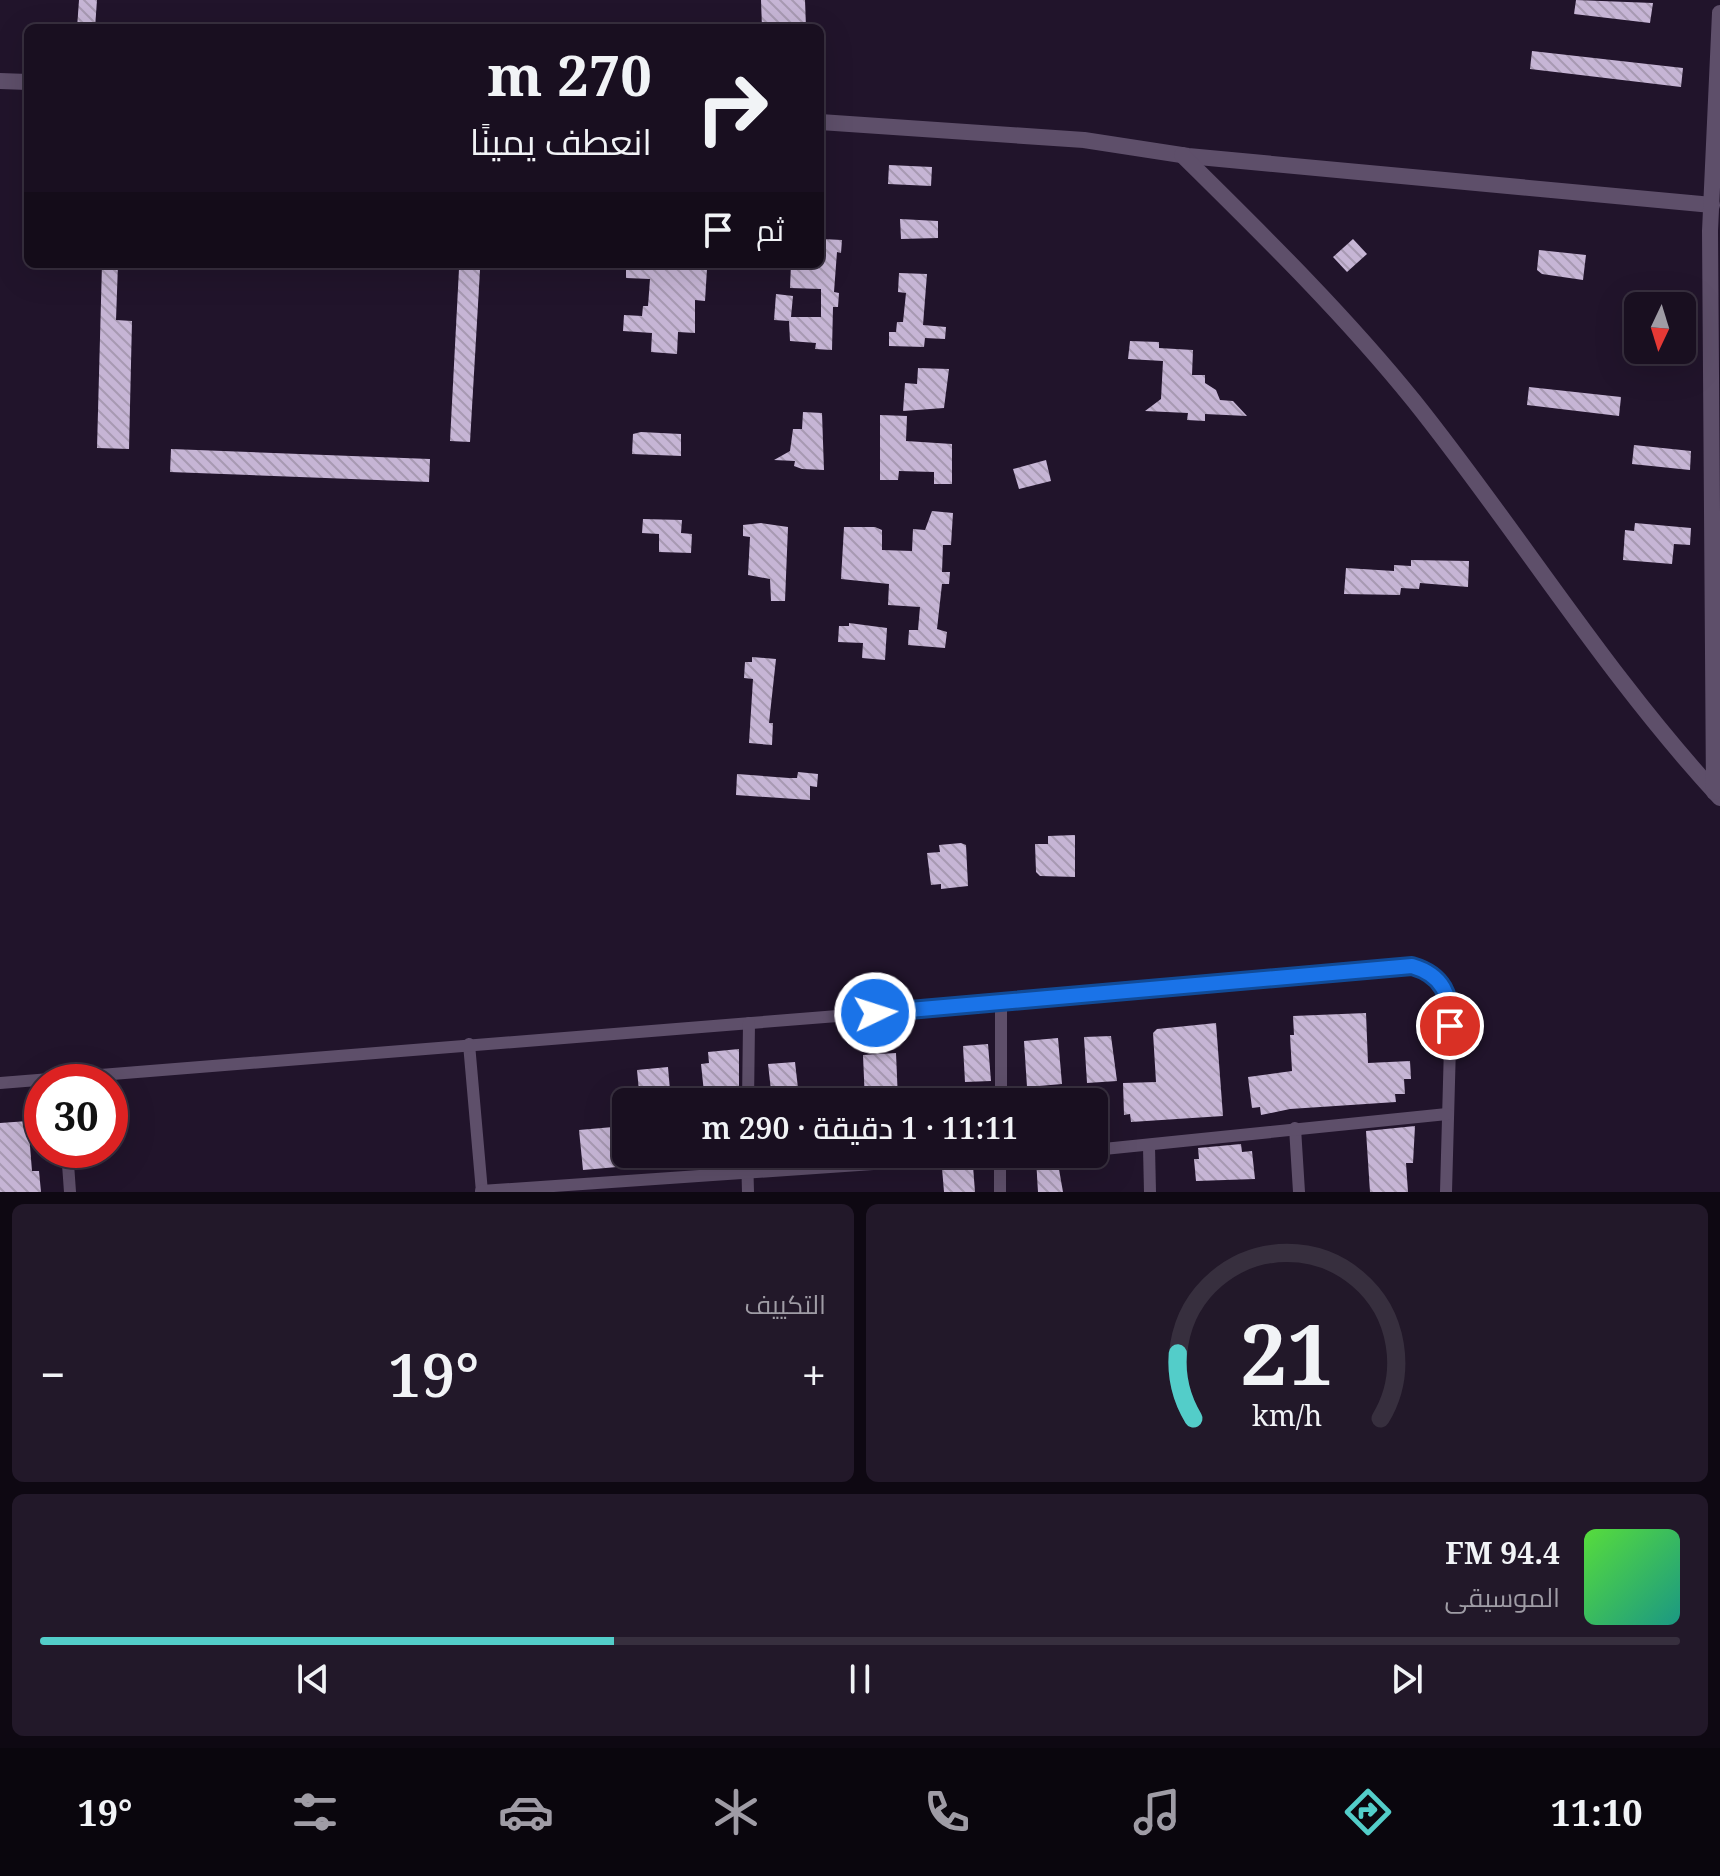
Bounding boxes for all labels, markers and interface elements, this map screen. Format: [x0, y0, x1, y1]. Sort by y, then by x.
text: 270 m [487, 36, 652, 112]
icon: right [680, 56, 784, 160]
text: انعطف يمينًا [470, 117, 652, 166]
icon: arrive [696, 208, 740, 252]
text: ثم [756, 209, 784, 250]
north arrow [1624, 292, 1696, 364]
map controls [1624, 292, 1696, 364]
position arrow [833, 971, 917, 1055]
pin [1416, 992, 1484, 1060]
icon: arrive [1428, 1004, 1472, 1048]
speed limit sign: 30 [24, 1064, 128, 1168]
text: 11:11 · 1 دقيقة · 290 m [702, 1107, 1018, 1148]
text: التكييف [744, 1286, 826, 1322]
text: 21 [1240, 1296, 1334, 1409]
text: 19° [388, 1333, 479, 1415]
text: − [40, 1344, 65, 1404]
text: + [801, 1344, 826, 1404]
text: km/h [1252, 1395, 1322, 1434]
text: 94.4 FM [1445, 1532, 1560, 1573]
text: الموسيقى [1445, 1579, 1560, 1615]
icon: previous [291, 1657, 335, 1701]
icon: pause [838, 1657, 882, 1701]
icon: next [1385, 1657, 1429, 1701]
icon: filters [287, 1784, 343, 1840]
icon: car [498, 1784, 554, 1840]
icon: climate [708, 1784, 764, 1840]
icon: phone [919, 1784, 975, 1840]
icon: music [1129, 1784, 1185, 1840]
icon: directions [1340, 1784, 1396, 1840]
text: 19° [77, 1788, 132, 1837]
text: 11:10 [1550, 1788, 1643, 1837]

